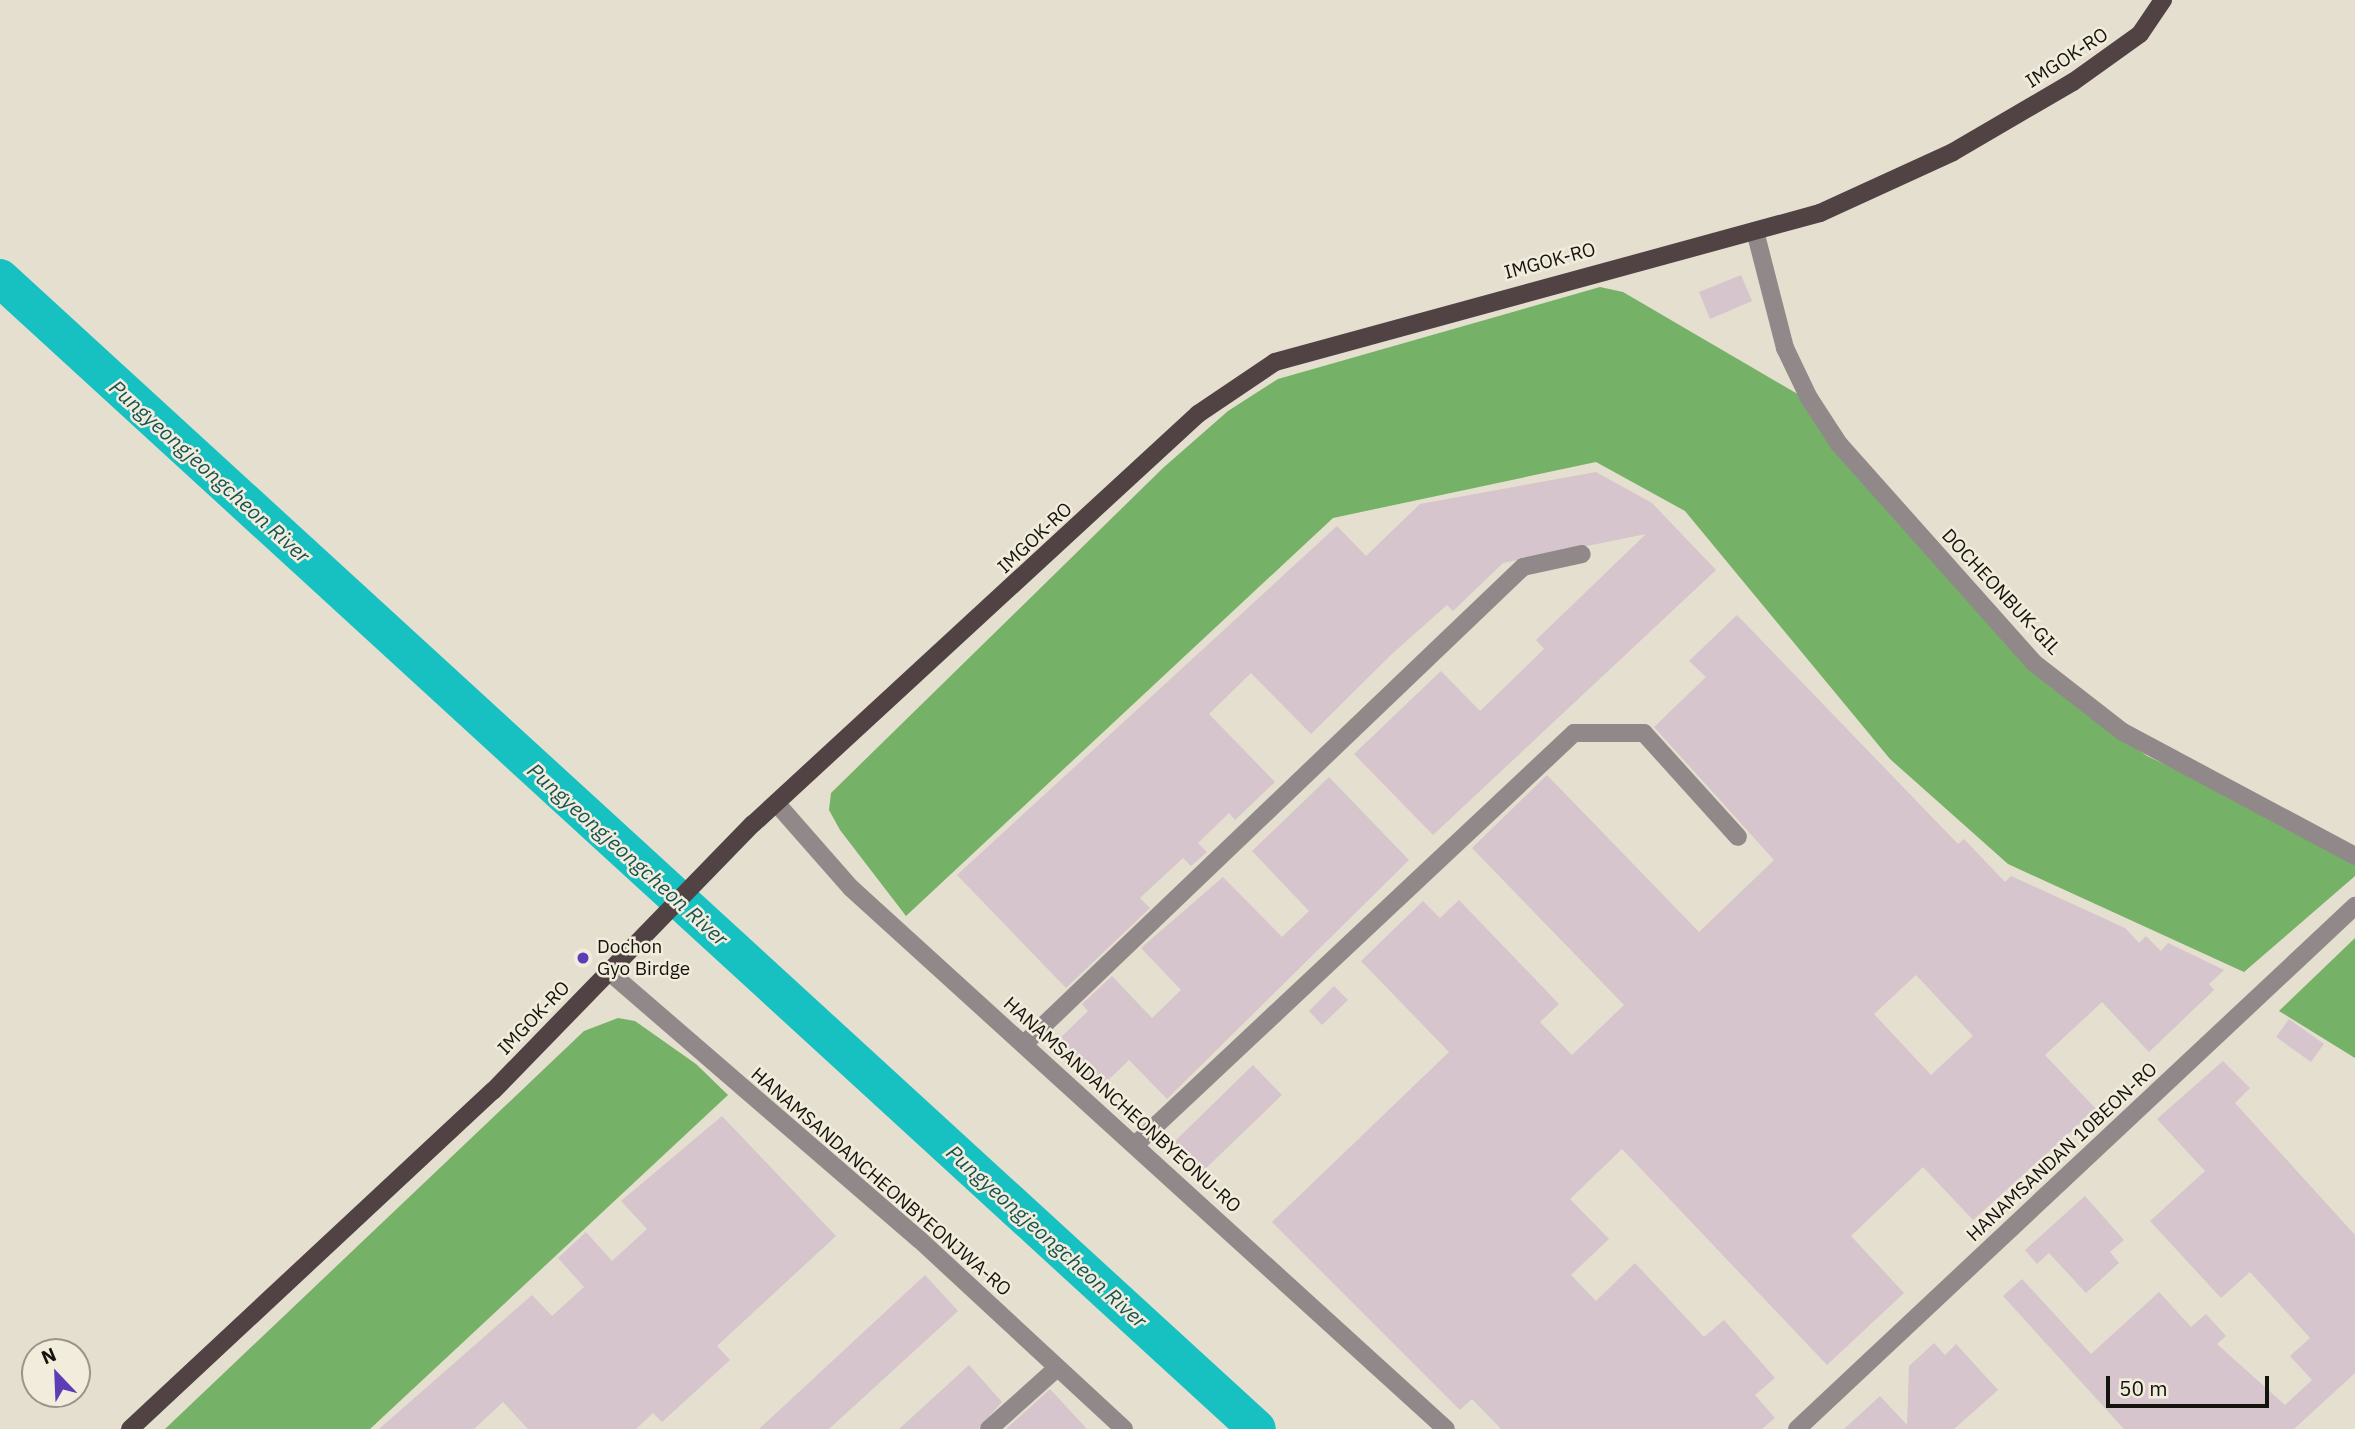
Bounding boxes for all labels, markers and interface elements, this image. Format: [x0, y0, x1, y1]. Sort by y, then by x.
street label: IMGOK-RO [2022, 23, 2112, 93]
street label: IMGOK-RO [1502, 238, 1598, 284]
water label: Pungyeongjeongcheon River [105, 374, 315, 568]
street label: IMGOK-RO [993, 498, 1077, 578]
street label: DOCHEONBUK-GIL [1937, 524, 2065, 660]
water label: Pungyeongjeongcheon River [523, 757, 733, 951]
place label: Dochon Gyo Birdge [597, 936, 690, 980]
marker: Dochon Gyo Birdge [575, 950, 591, 966]
street label: IMGOK-RO [493, 976, 575, 1060]
street label: HANAMSANDANCHEONBYEONU-RO [999, 992, 1245, 1218]
street label: HANAMSANDAN 10BEON-RO [1962, 1058, 2162, 1246]
street label: HANAMSANDANCHEONBYEONJWA-RO [746, 1063, 1016, 1301]
water label: Pungyeongjeongcheon River [942, 1139, 1152, 1333]
north arrow [21, 1338, 91, 1408]
text: N [38, 1342, 60, 1369]
scale bar [2110, 1362, 2273, 1406]
text: 50 m [2119, 1374, 2168, 1402]

